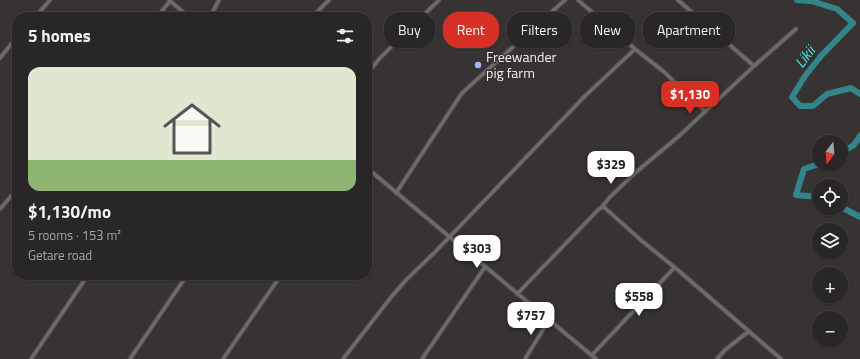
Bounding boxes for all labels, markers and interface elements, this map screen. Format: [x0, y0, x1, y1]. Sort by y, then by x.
chip: Buy [384, 12, 435, 48]
chip: Rent [443, 12, 499, 48]
chip: Filters [507, 12, 572, 48]
chip: New [580, 12, 635, 48]
chip: Apartment [643, 12, 735, 48]
text: 5 homes [28, 23, 91, 49]
icon: filters [334, 25, 356, 47]
water label: Likii [789, 39, 822, 73]
place label: Freewander pig farm [486, 46, 556, 83]
marker: Freewander pig farm [473, 60, 483, 70]
pin: $1,130 [657, 81, 723, 115]
text: $1,130 [670, 84, 710, 104]
icon: home [156, 93, 228, 165]
north arrow [812, 135, 848, 171]
map controls [812, 135, 848, 347]
pin: $329 [587, 151, 635, 185]
text: $329 [596, 154, 626, 174]
button: locate [812, 179, 848, 215]
text: $1,130/mo [28, 199, 111, 225]
button: layers [812, 223, 848, 259]
text: 5 rooms · 153 m² [28, 225, 121, 245]
pin: $303 [453, 235, 501, 269]
text: $303 [462, 238, 492, 258]
text: Getare road [28, 245, 92, 265]
button: + [812, 267, 848, 303]
pin: $558 [615, 283, 663, 317]
text: $558 [624, 286, 654, 306]
pin: $757 [507, 302, 555, 336]
text: $757 [516, 305, 546, 325]
button: − [812, 311, 848, 347]

